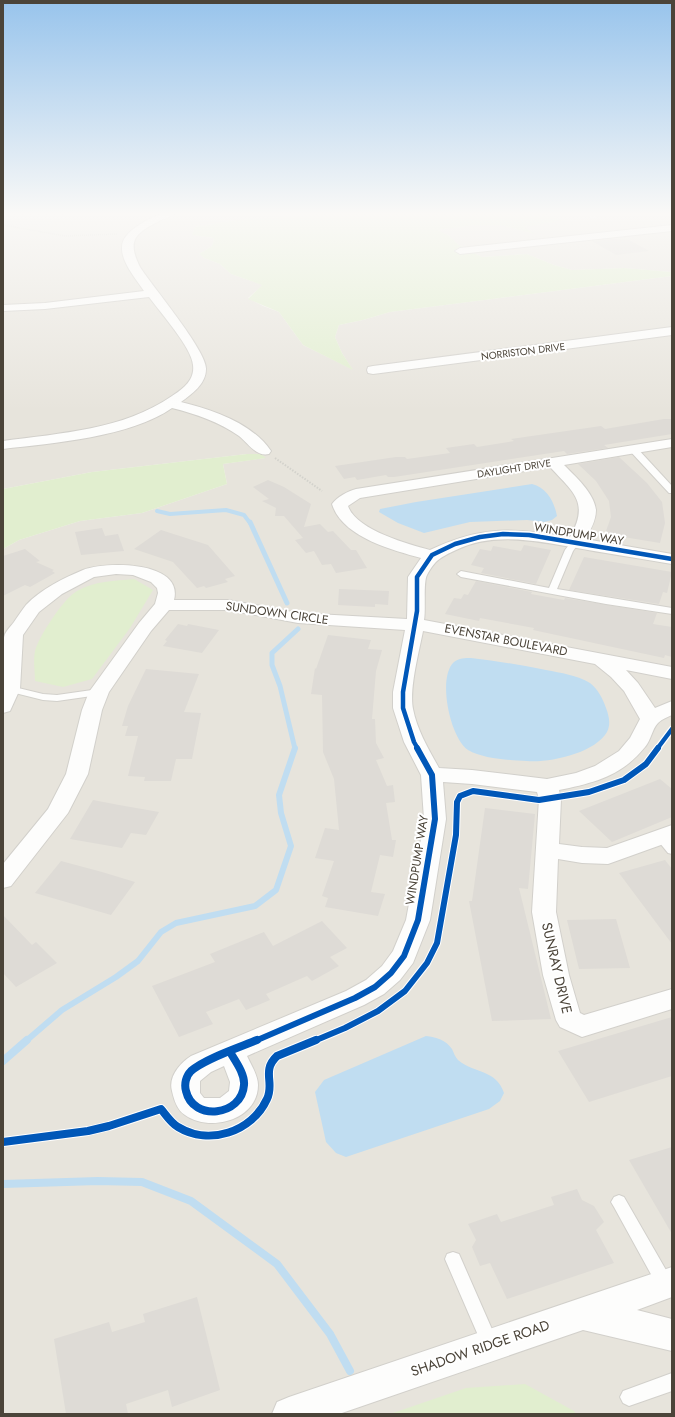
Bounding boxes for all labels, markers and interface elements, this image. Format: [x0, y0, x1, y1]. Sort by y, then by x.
street label: NORRISTON DRIVE [480, 339, 566, 364]
street label: DAYLIGHT DRIVE [476, 455, 552, 482]
street label: WINDPUMP WAY [533, 518, 625, 550]
street label: SUNDOWN CIRCLE [224, 597, 330, 629]
street label: EVENSTAR BOULEVARD [443, 619, 569, 661]
street label: WINDPUMP WAY [401, 814, 433, 906]
street label: SUNRAY DRIVE [537, 920, 577, 1016]
street label: SHADOW RIDGE ROAD [408, 1315, 552, 1381]

